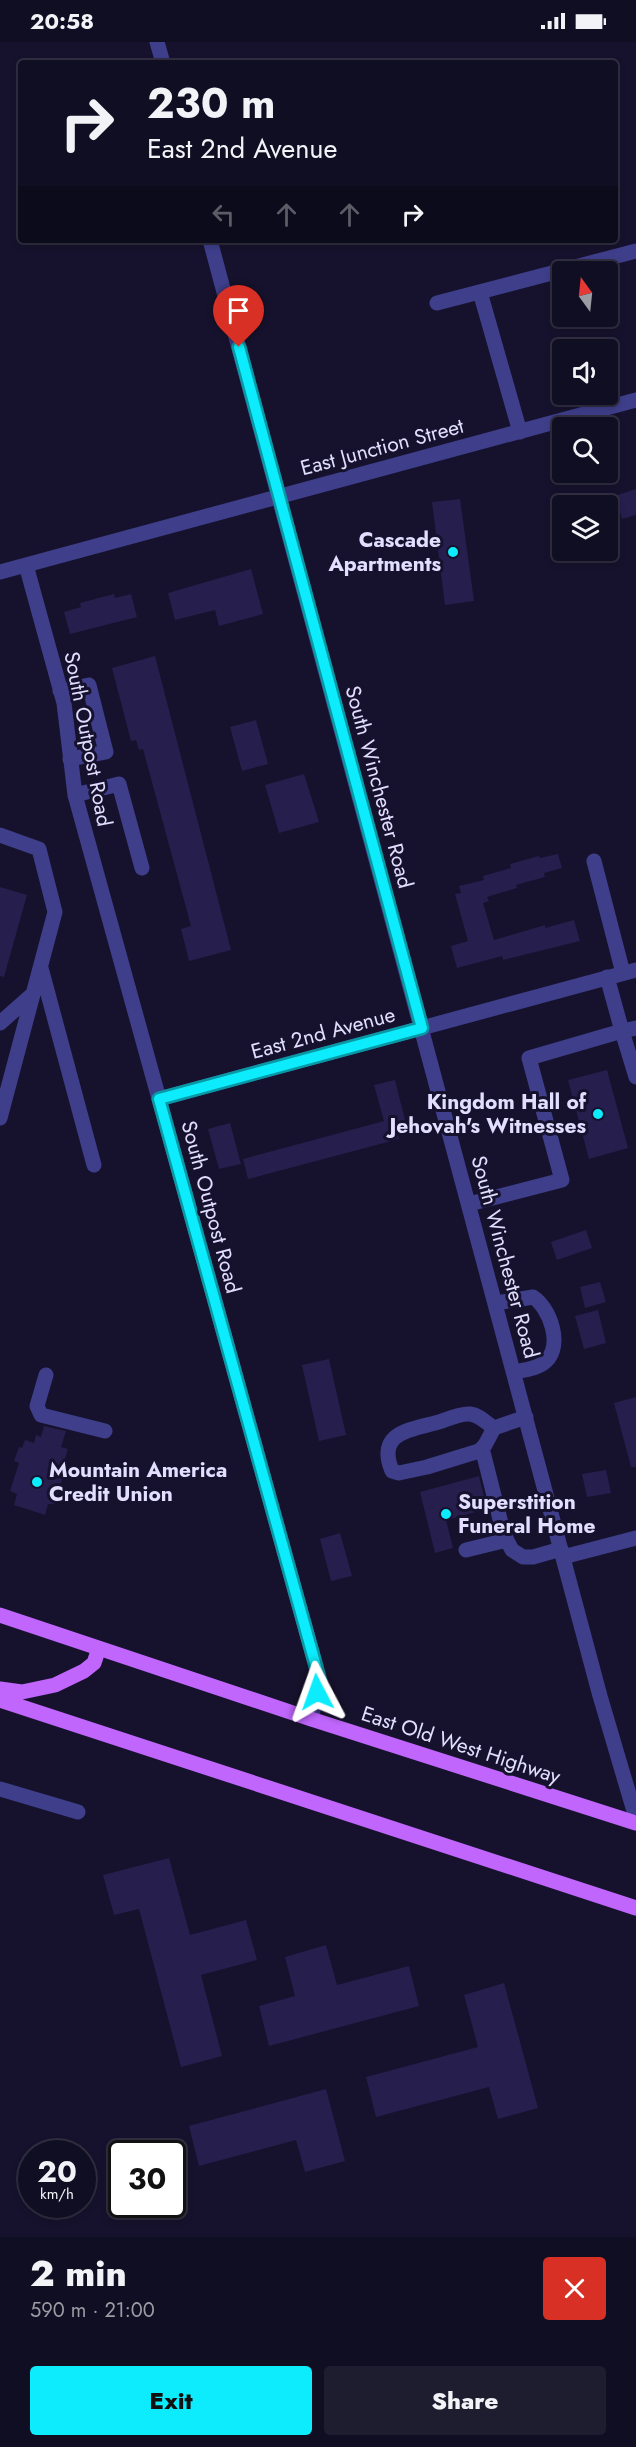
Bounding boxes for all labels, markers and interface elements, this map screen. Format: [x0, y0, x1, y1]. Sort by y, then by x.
text: 20:58 [30, 5, 94, 37]
text: 230 m [147, 73, 275, 134]
icon: right [48, 84, 126, 162]
text: East 2nd Avenue [147, 129, 337, 168]
icon: left [207, 198, 240, 231]
icon: ahead [270, 198, 303, 231]
icon: ahead [333, 198, 366, 231]
icon: right [396, 198, 429, 231]
north arrow [552, 261, 618, 327]
map controls [552, 261, 618, 561]
pin [213, 285, 264, 347]
icon: arrive [222, 294, 255, 327]
button: sound [552, 339, 618, 405]
street label: East Junction Street [297, 411, 467, 483]
button: search [552, 417, 618, 483]
button: layers [552, 495, 618, 561]
place label: Cascade Apartments [327, 525, 441, 579]
marker: Cascade Apartments [446, 545, 460, 559]
street label: South Outpost Road [56, 649, 120, 829]
street label: South Winchester Road [338, 682, 420, 892]
street label: East 2nd Avenue [248, 999, 399, 1067]
place label: Kingdom Hall of Jehovah's Witnesses [385, 1087, 587, 1141]
marker: Kingdom Hall of Jehovah's Witnesses [591, 1107, 605, 1121]
street label: South Outpost Road [174, 1117, 248, 1297]
street label: South Winchester Road [464, 1152, 546, 1362]
place label: Mountain America Credit Union [49, 1455, 227, 1509]
marker: Mountain America Credit Union [30, 1475, 44, 1489]
place label: Superstition Funeral Home [458, 1487, 595, 1541]
marker: Superstition Funeral Home [439, 1507, 453, 1521]
position arrow [285, 1660, 349, 1724]
street label: East Old West Highway [358, 1699, 565, 1792]
speed limit sign: 30 [108, 2140, 186, 2218]
text: 20 [37, 2150, 77, 2193]
text: km/h [40, 2183, 74, 2205]
text: 2 min [30, 2247, 127, 2299]
button: close [543, 2257, 606, 2320]
text: 590 m · 21:00 [30, 2296, 155, 2325]
button: Exit [30, 2366, 312, 2435]
button: Share [324, 2366, 606, 2435]

